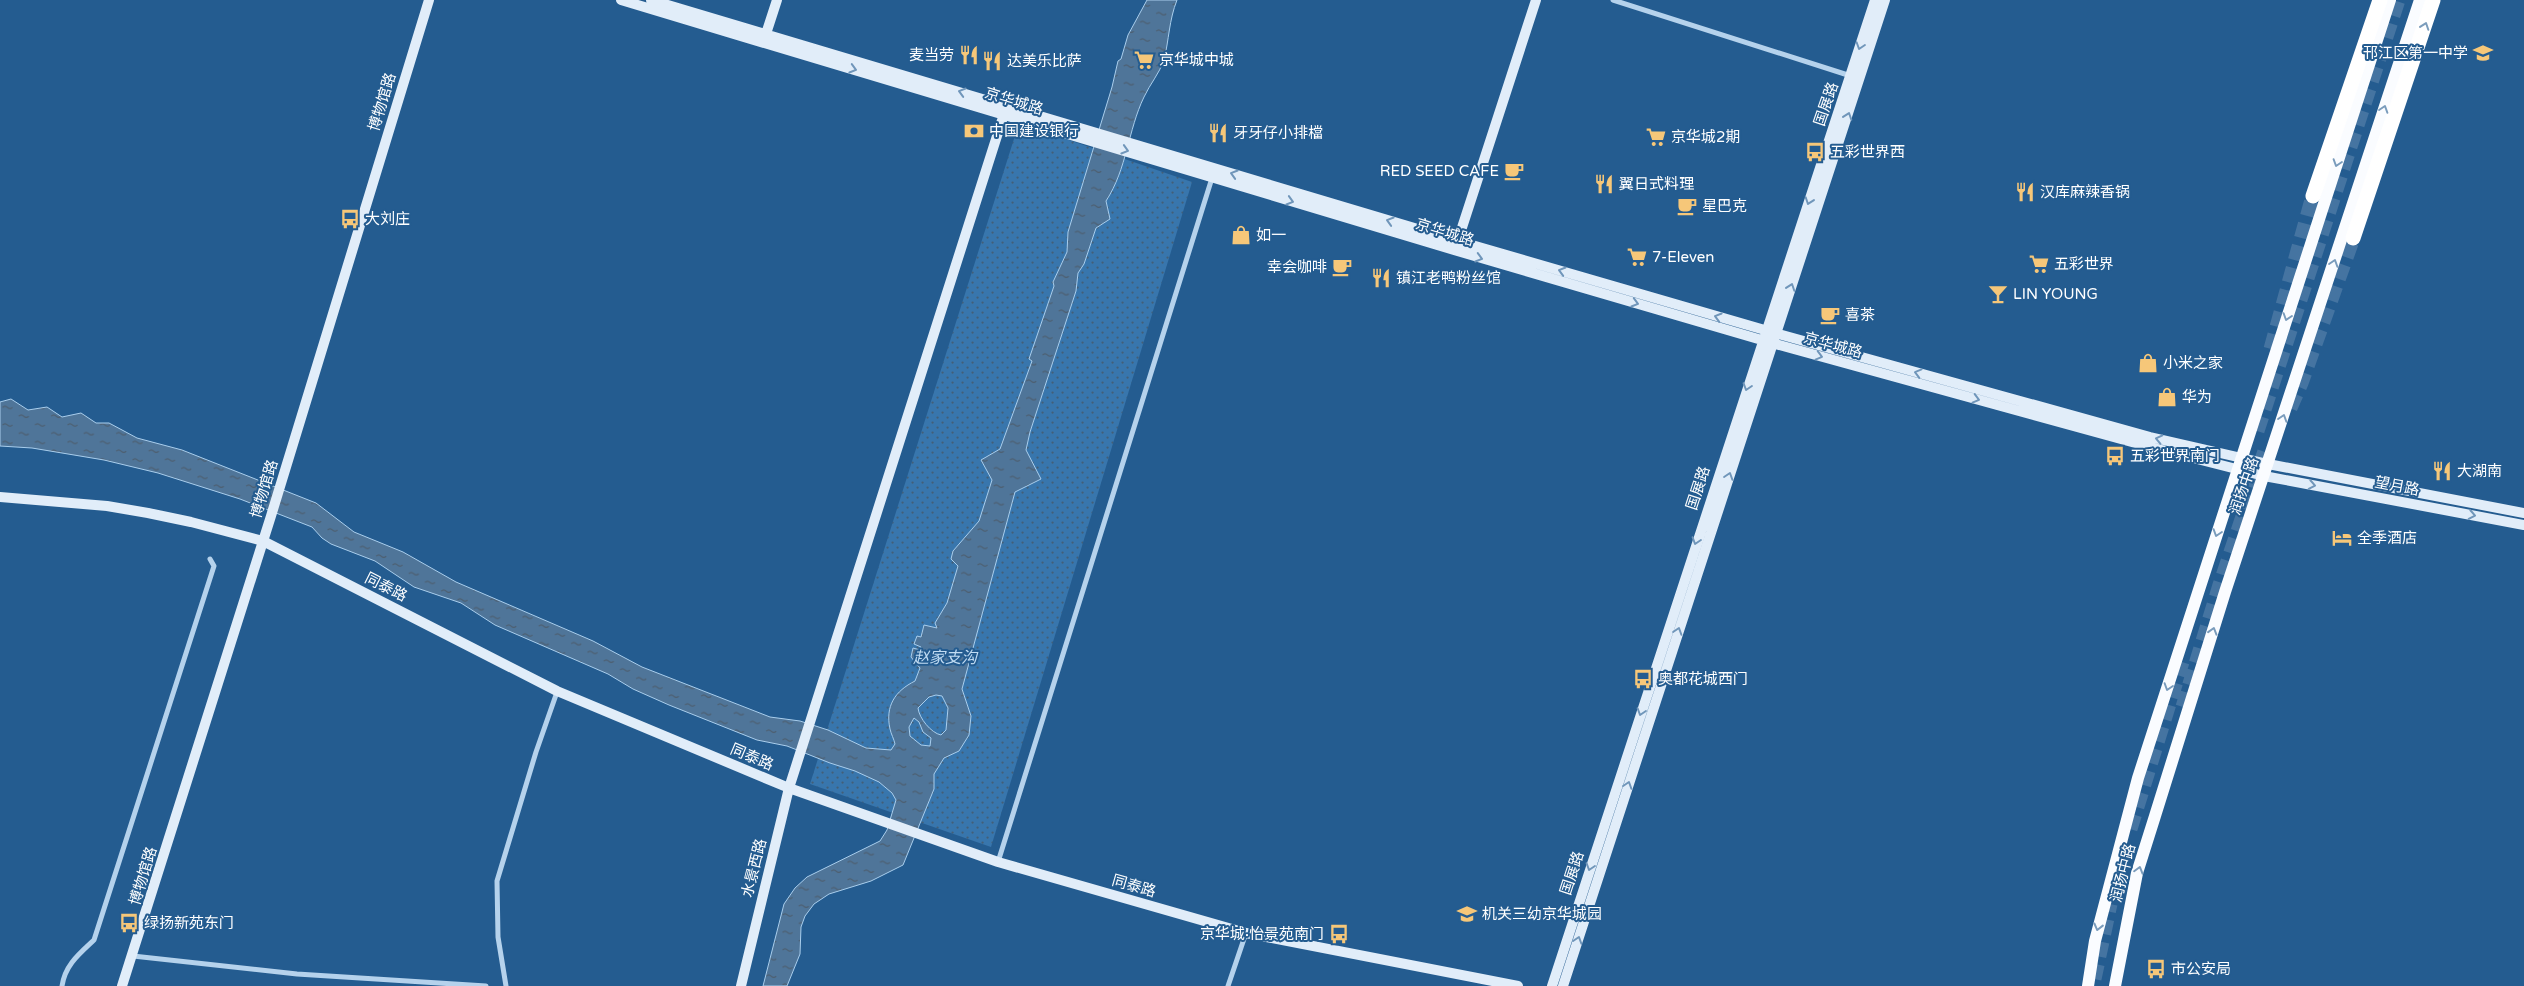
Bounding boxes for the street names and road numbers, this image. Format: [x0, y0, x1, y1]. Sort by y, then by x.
street label: 博物馆路 [365, 71, 399, 133]
street label: 国展路 [1810, 80, 1842, 128]
street label: 京华城路 [983, 84, 1045, 118]
street label: 京华城路 [1414, 215, 1476, 249]
street label: 京华城路 [1802, 329, 1864, 361]
street label: 润扬中路 [2226, 455, 2262, 517]
street label: 博物馆路 [247, 458, 281, 520]
street label: 国展路 [1682, 464, 1714, 512]
street label: 望月路 [2373, 473, 2421, 499]
street label: 同泰路 [362, 569, 410, 605]
street label: 同泰路 [728, 740, 776, 774]
street label: 水景西路 [738, 837, 770, 899]
street label: 润扬中路 [2107, 842, 2139, 904]
street label: 博物馆路 [126, 845, 160, 907]
street label: 国展路 [1556, 849, 1588, 897]
street label: 同泰路 [1110, 871, 1158, 901]

